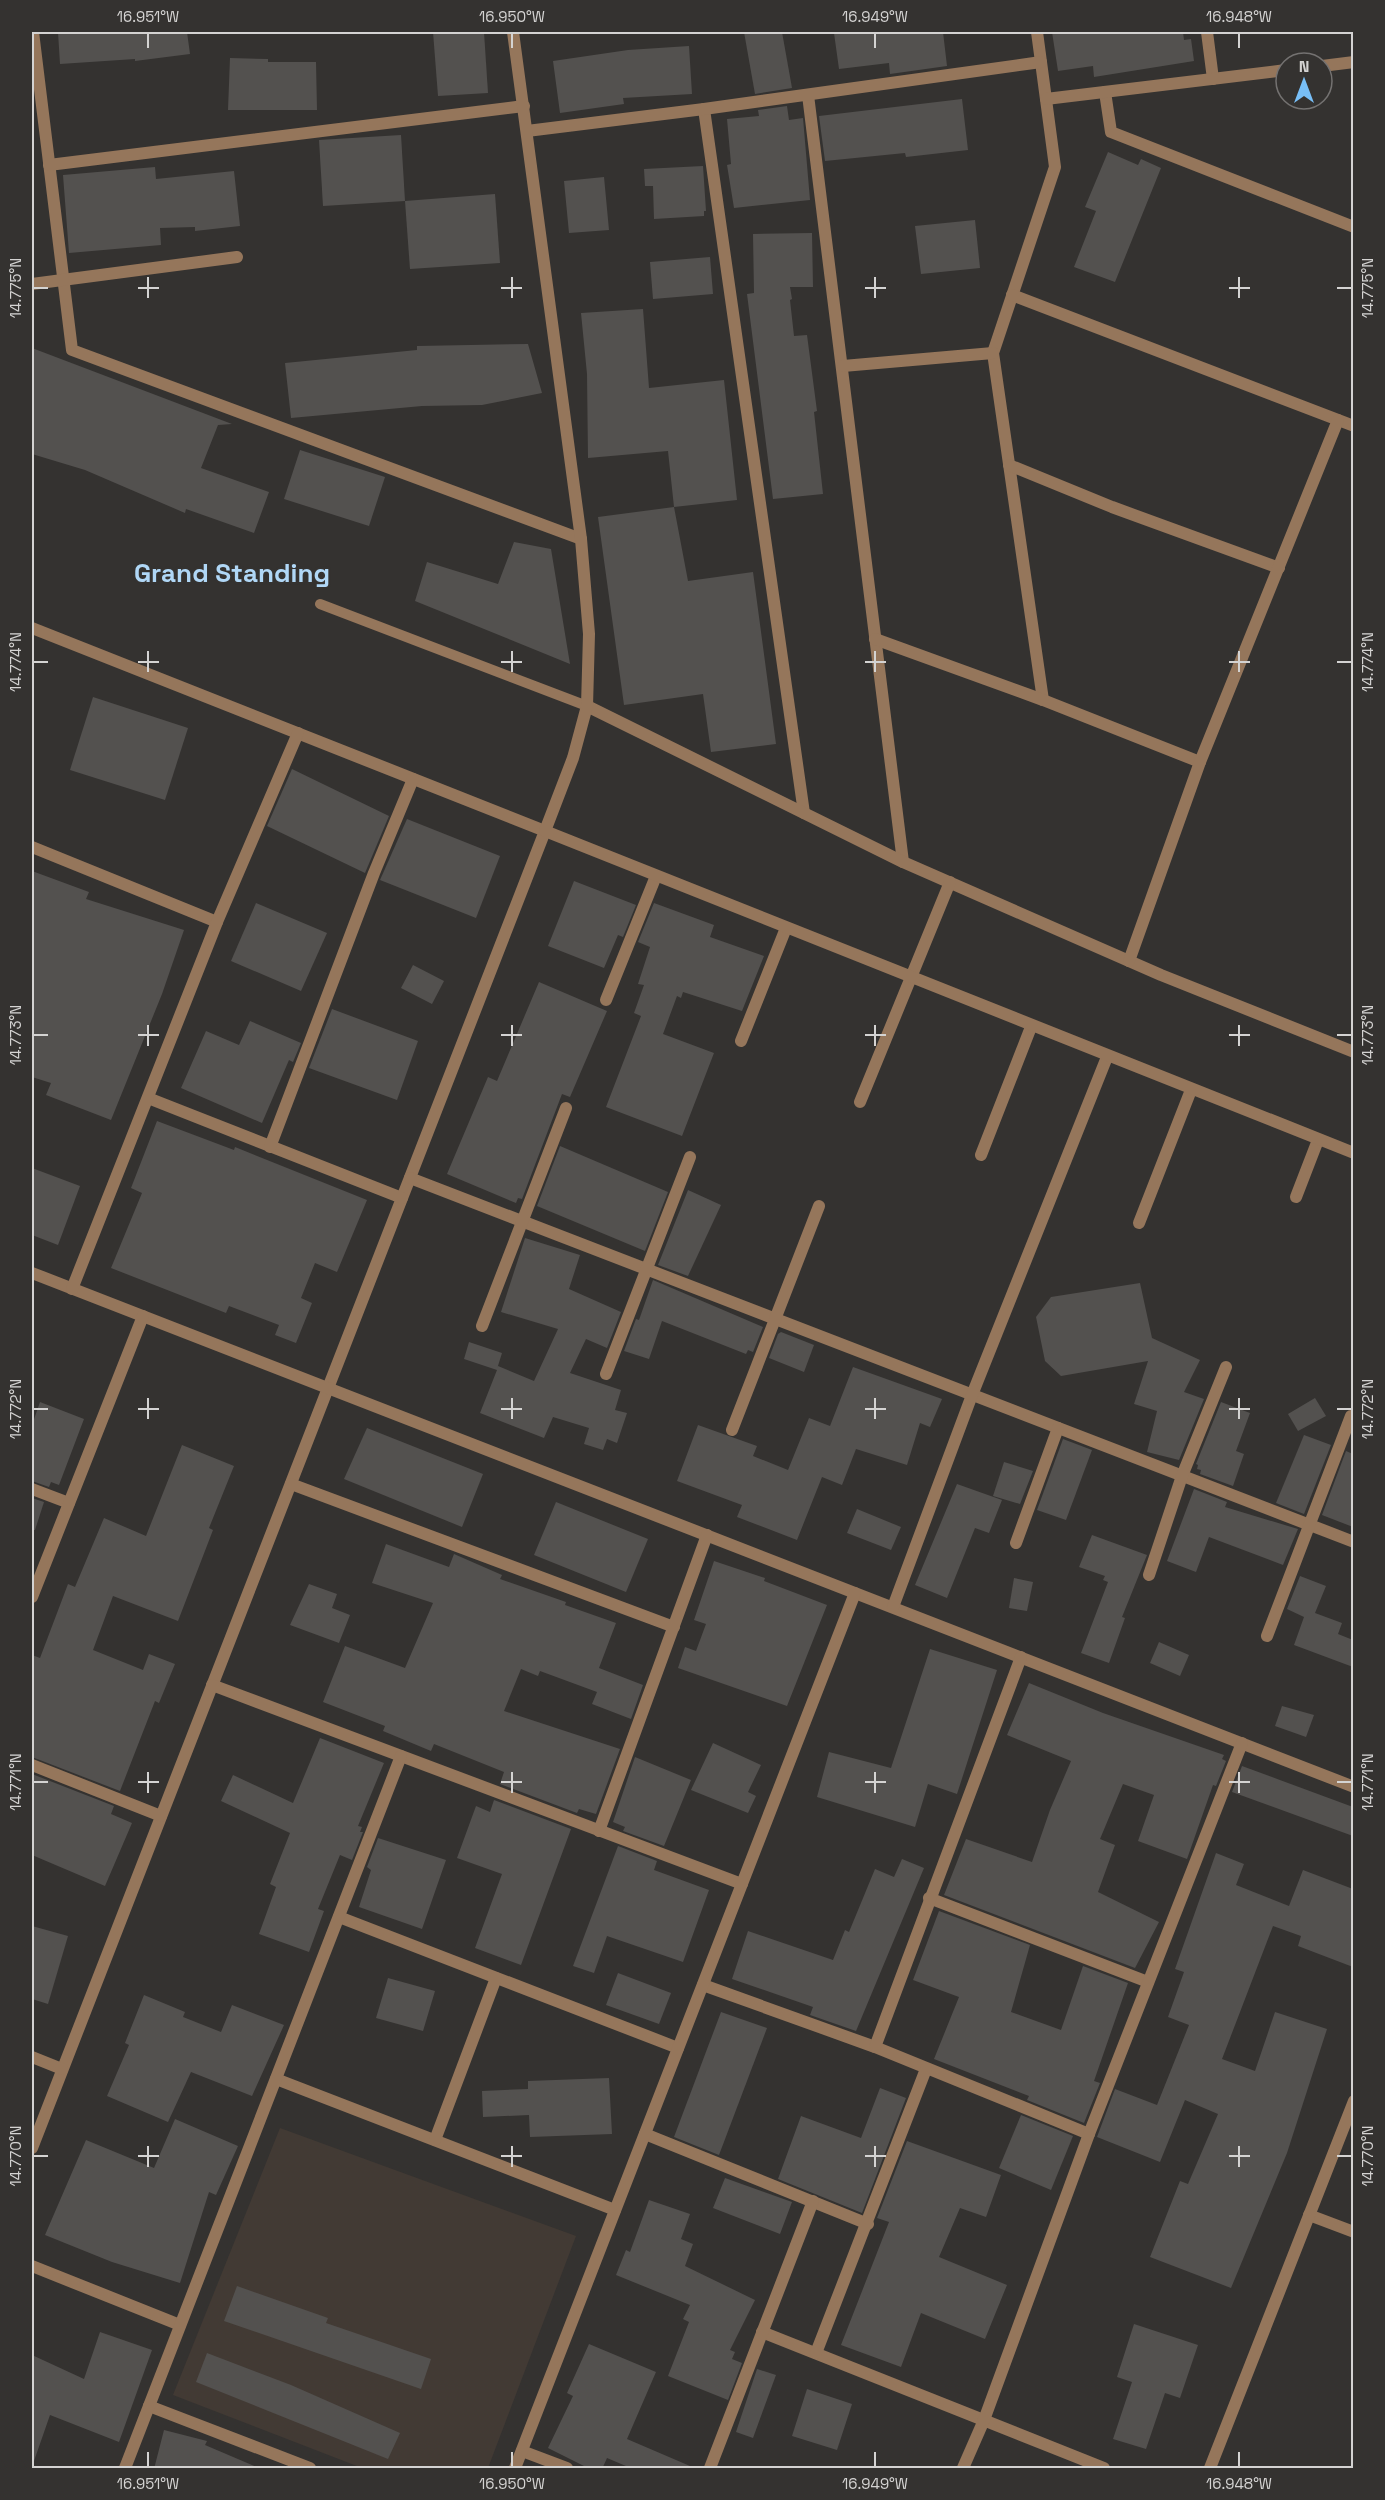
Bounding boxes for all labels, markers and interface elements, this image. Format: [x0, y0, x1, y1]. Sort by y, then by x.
text: 16.951°W [117, 7, 179, 26]
text: 16.950°W [479, 7, 545, 26]
text: 16.949°W [842, 7, 908, 26]
text: 16.948°W [1206, 7, 1272, 26]
north arrow [1274, 51, 1334, 111]
text: N [1299, 56, 1309, 77]
text: 14.775°N [6, 258, 25, 318]
text: 14.775°N [1358, 258, 1377, 318]
district label: Grand Standing [134, 556, 330, 590]
text: 14.774°N [6, 632, 25, 692]
text: 14.774°N [1358, 632, 1377, 692]
text: 14.773°N [6, 1005, 25, 1065]
text: 14.773°N [1358, 1005, 1377, 1065]
text: 14.772°N [6, 1379, 25, 1439]
text: 14.772°N [1358, 1379, 1377, 1439]
text: 14.771°N [6, 1753, 25, 1811]
text: 14.771°N [1358, 1753, 1377, 1811]
text: 14.770°N [6, 2125, 25, 2187]
text: 14.770°N [1358, 2125, 1377, 2187]
text: 16.951°W [117, 2474, 179, 2493]
text: 16.950°W [479, 2474, 545, 2493]
text: 16.949°W [842, 2474, 908, 2493]
text: 16.948°W [1206, 2474, 1272, 2493]

